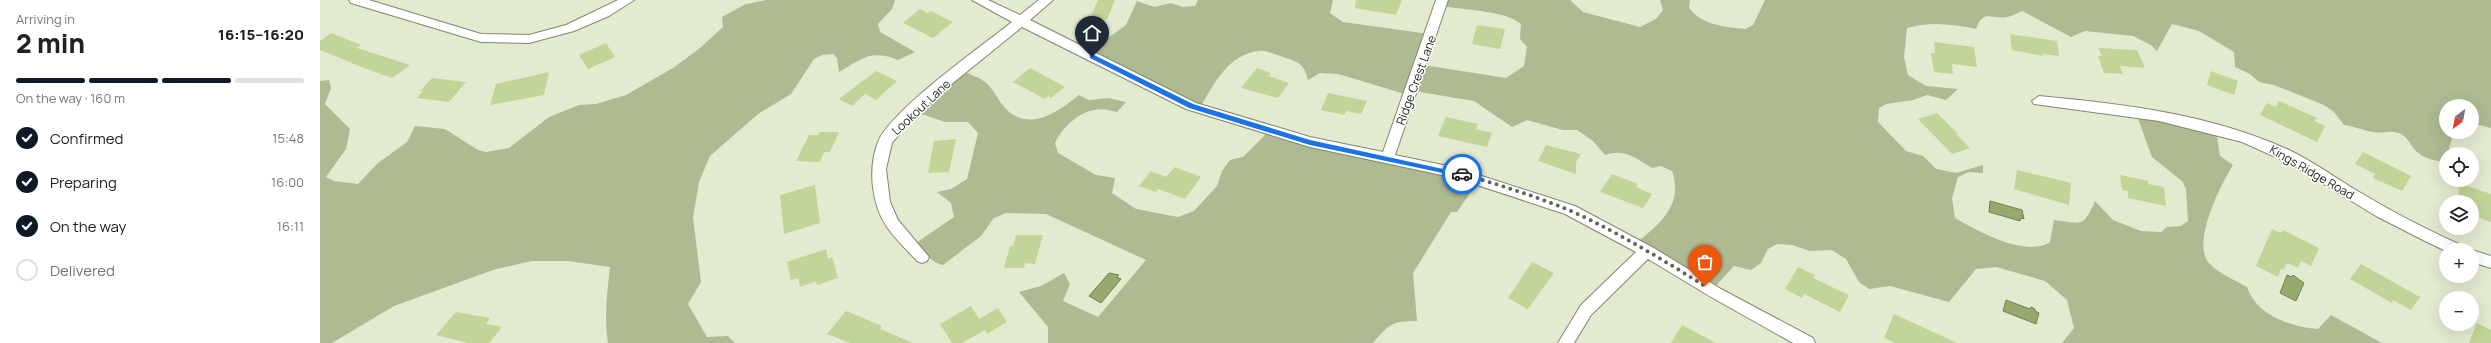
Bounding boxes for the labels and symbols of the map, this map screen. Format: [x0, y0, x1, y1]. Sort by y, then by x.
pin [1075, 16, 1109, 57]
street label: Ridge Crest Lane [1392, 33, 1440, 127]
street label: Lookout Lane [888, 75, 954, 139]
north arrow [2439, 99, 2479, 139]
street label: Kings Ridge Road [2266, 141, 2358, 203]
courier [1442, 154, 1482, 194]
pin [1688, 245, 1722, 286]

